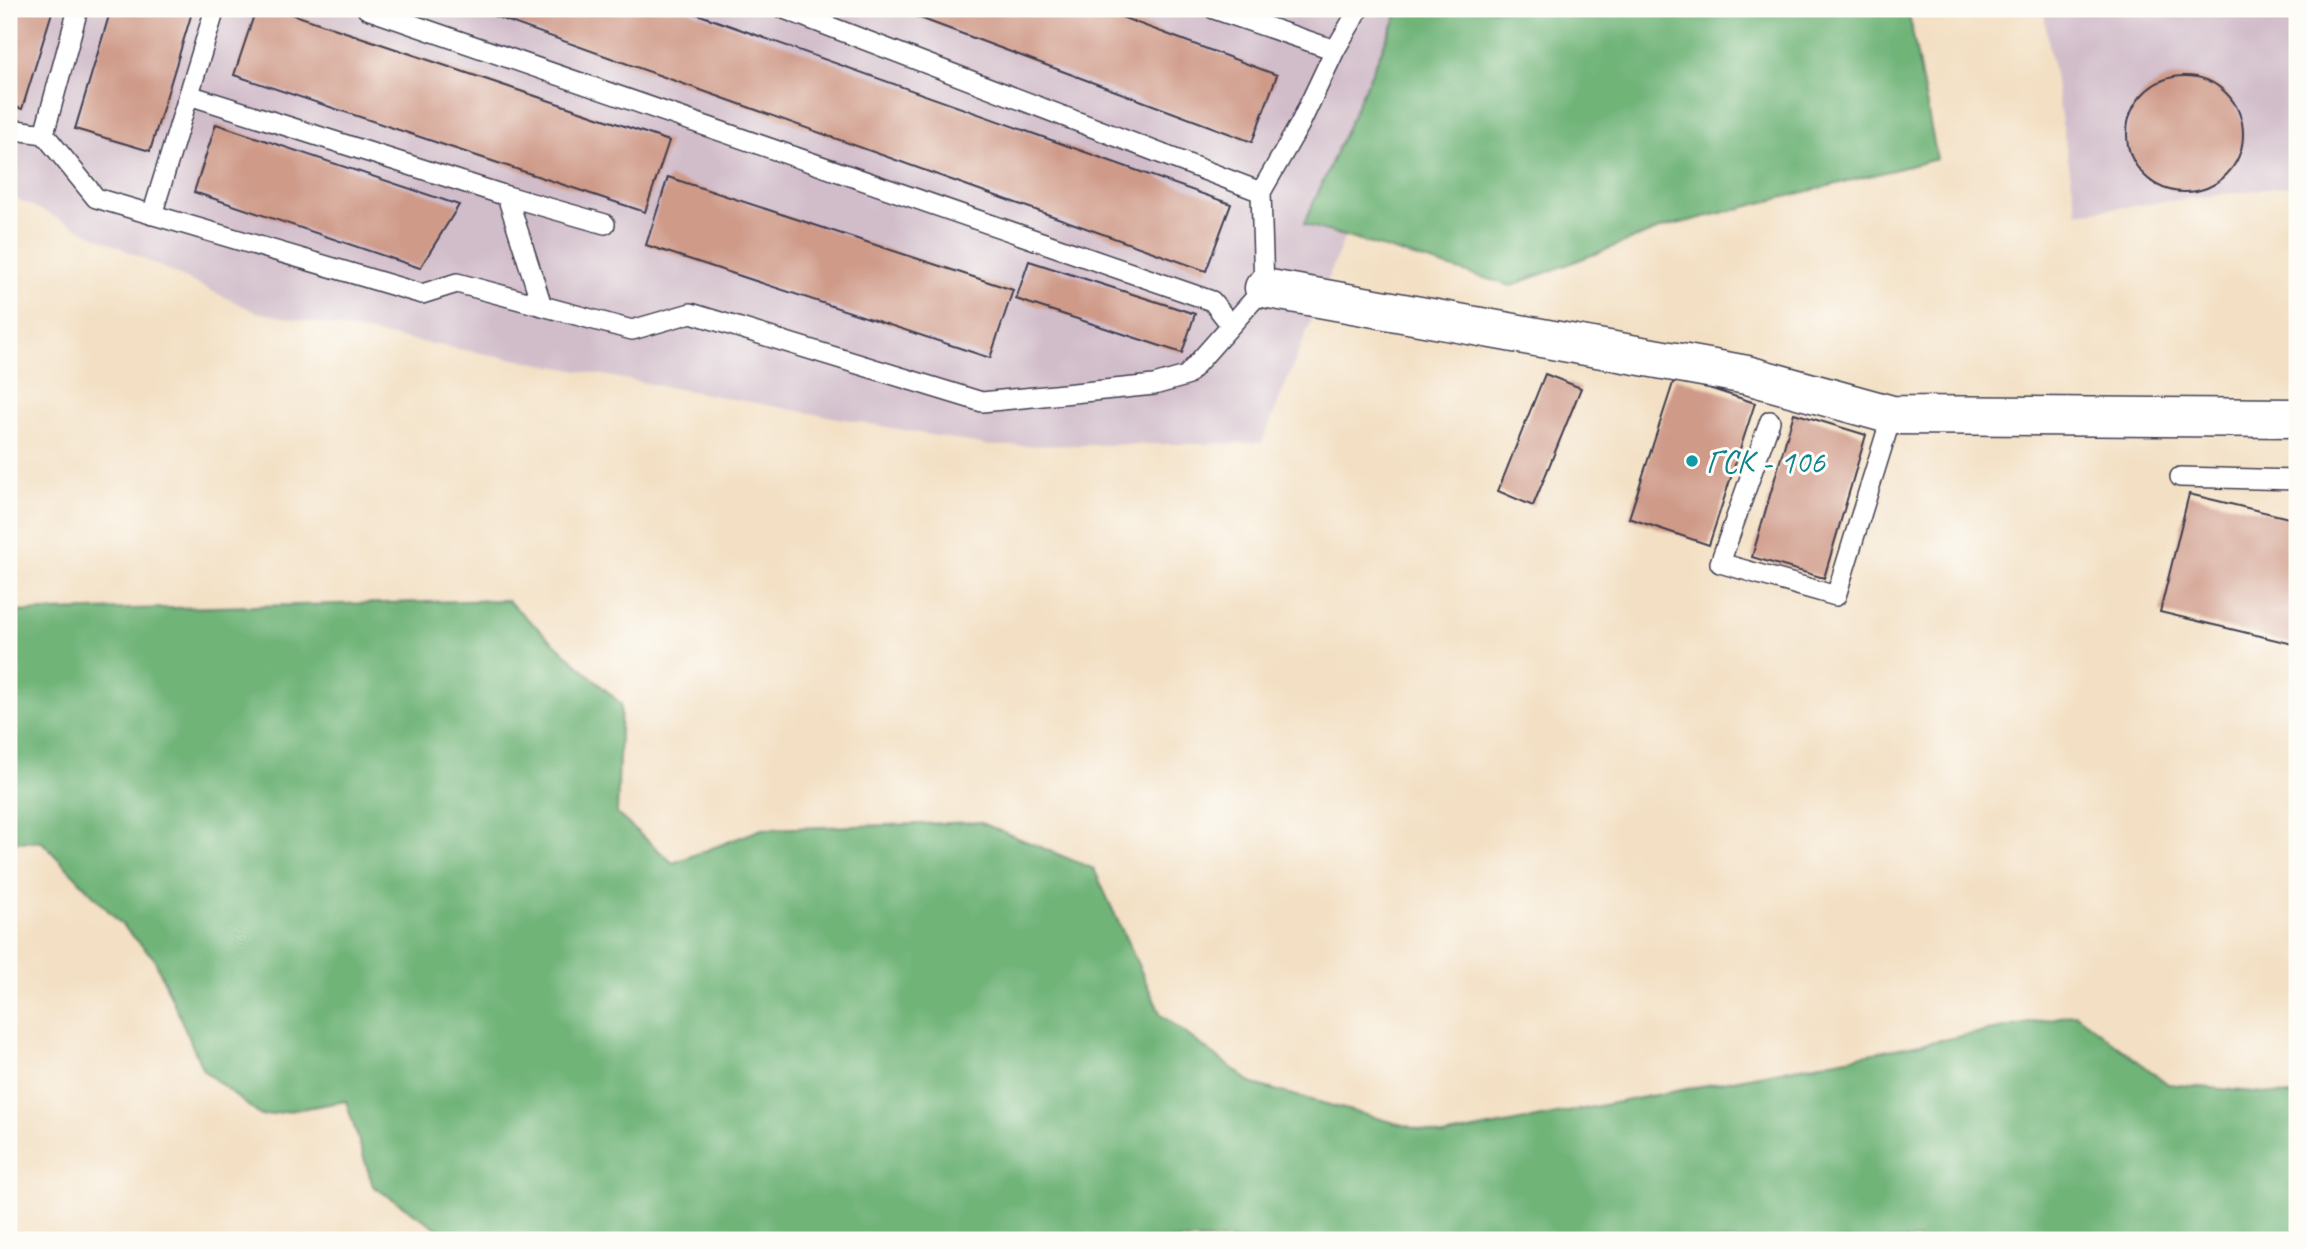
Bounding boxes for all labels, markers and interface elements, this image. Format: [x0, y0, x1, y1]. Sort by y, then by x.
place label: ГСК - 106 [1706, 441, 1826, 483]
marker: ГСК - 106 [1684, 453, 1700, 469]

